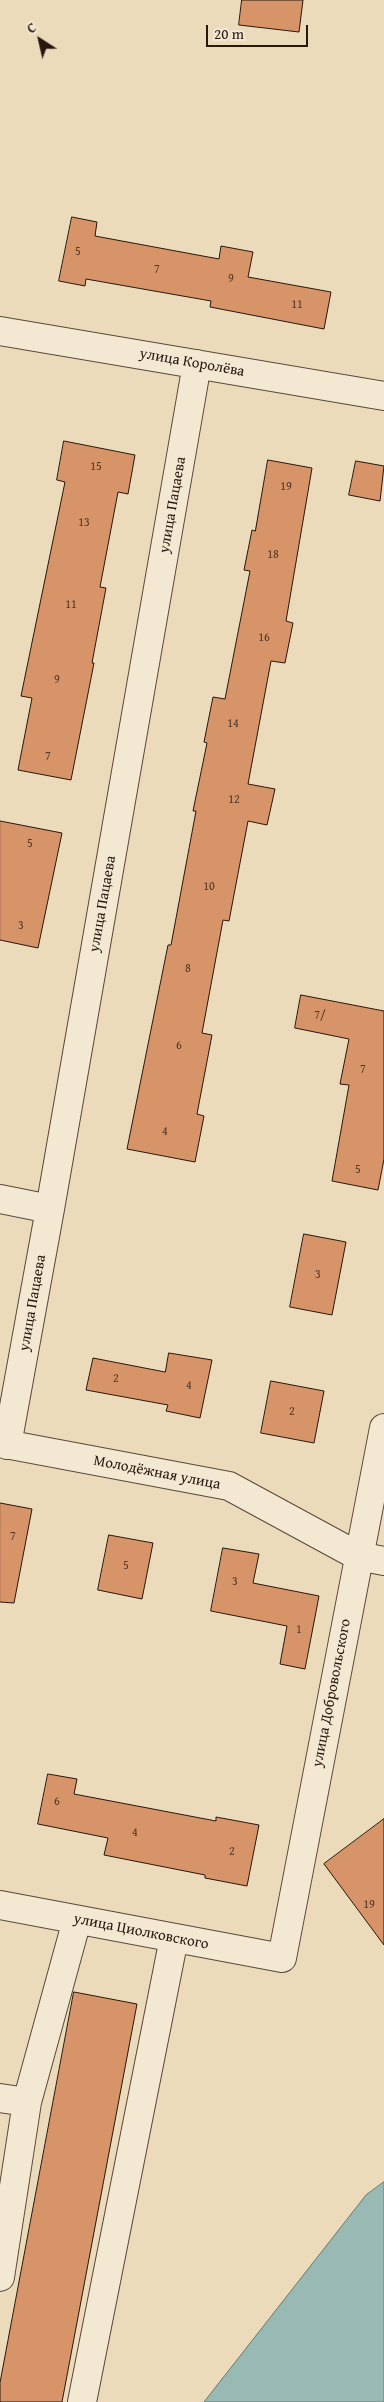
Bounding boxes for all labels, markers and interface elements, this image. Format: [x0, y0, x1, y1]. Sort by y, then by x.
north arrow [15, 15, 65, 65]
scale bar [209, 15, 312, 47]
text: С [22, 17, 40, 38]
text: 20 m [214, 23, 244, 44]
house number: 5 [75, 245, 81, 259]
house number: 7 [154, 263, 160, 277]
house number: 9 [228, 272, 234, 286]
house number: 11 [291, 298, 303, 312]
street label: улица Королёва [138, 345, 246, 381]
street label: улица Пацаева [156, 455, 190, 555]
house number: 15 [90, 460, 102, 474]
house number: 19 [280, 480, 292, 494]
house number: 13 [78, 516, 90, 530]
house number: 18 [267, 548, 279, 562]
house number: 11 [65, 598, 77, 612]
house number: 16 [258, 631, 270, 645]
house number: 9 [54, 673, 60, 687]
house number: 14 [227, 717, 239, 731]
house number: 7 [45, 750, 51, 764]
house number: 12 [228, 793, 240, 807]
house number: 5 [27, 837, 33, 851]
street label: улица Пацаева [86, 854, 120, 954]
house number: 10 [203, 880, 215, 894]
house number: 3 [18, 919, 24, 933]
house number: 8 [185, 962, 191, 976]
house number: 7/ [314, 1009, 326, 1023]
house number: 6 [176, 1039, 182, 1053]
house number: 7 [360, 1063, 366, 1077]
house number: 4 [162, 1125, 168, 1139]
house number: 5 [355, 1163, 361, 1177]
street label: улица Пацаева [16, 1253, 50, 1353]
house number: 3 [315, 1268, 321, 1282]
house number: 2 [113, 1372, 119, 1386]
house number: 4 [186, 1379, 192, 1393]
house number: 2 [289, 1405, 295, 1419]
street label: Молодёжная улица [92, 1452, 222, 1494]
house number: 7 [10, 1530, 16, 1544]
house number: 5 [123, 1559, 129, 1573]
house number: 3 [232, 1575, 238, 1589]
street label: улица Добровольского [309, 1617, 355, 1769]
house number: 1 [296, 1623, 302, 1637]
house number: 6 [54, 1795, 60, 1809]
house number: 4 [132, 1826, 138, 1840]
house number: 2 [229, 1845, 235, 1859]
house number: 19 [363, 1898, 375, 1912]
street label: улица Циолковского [72, 1910, 210, 1954]

